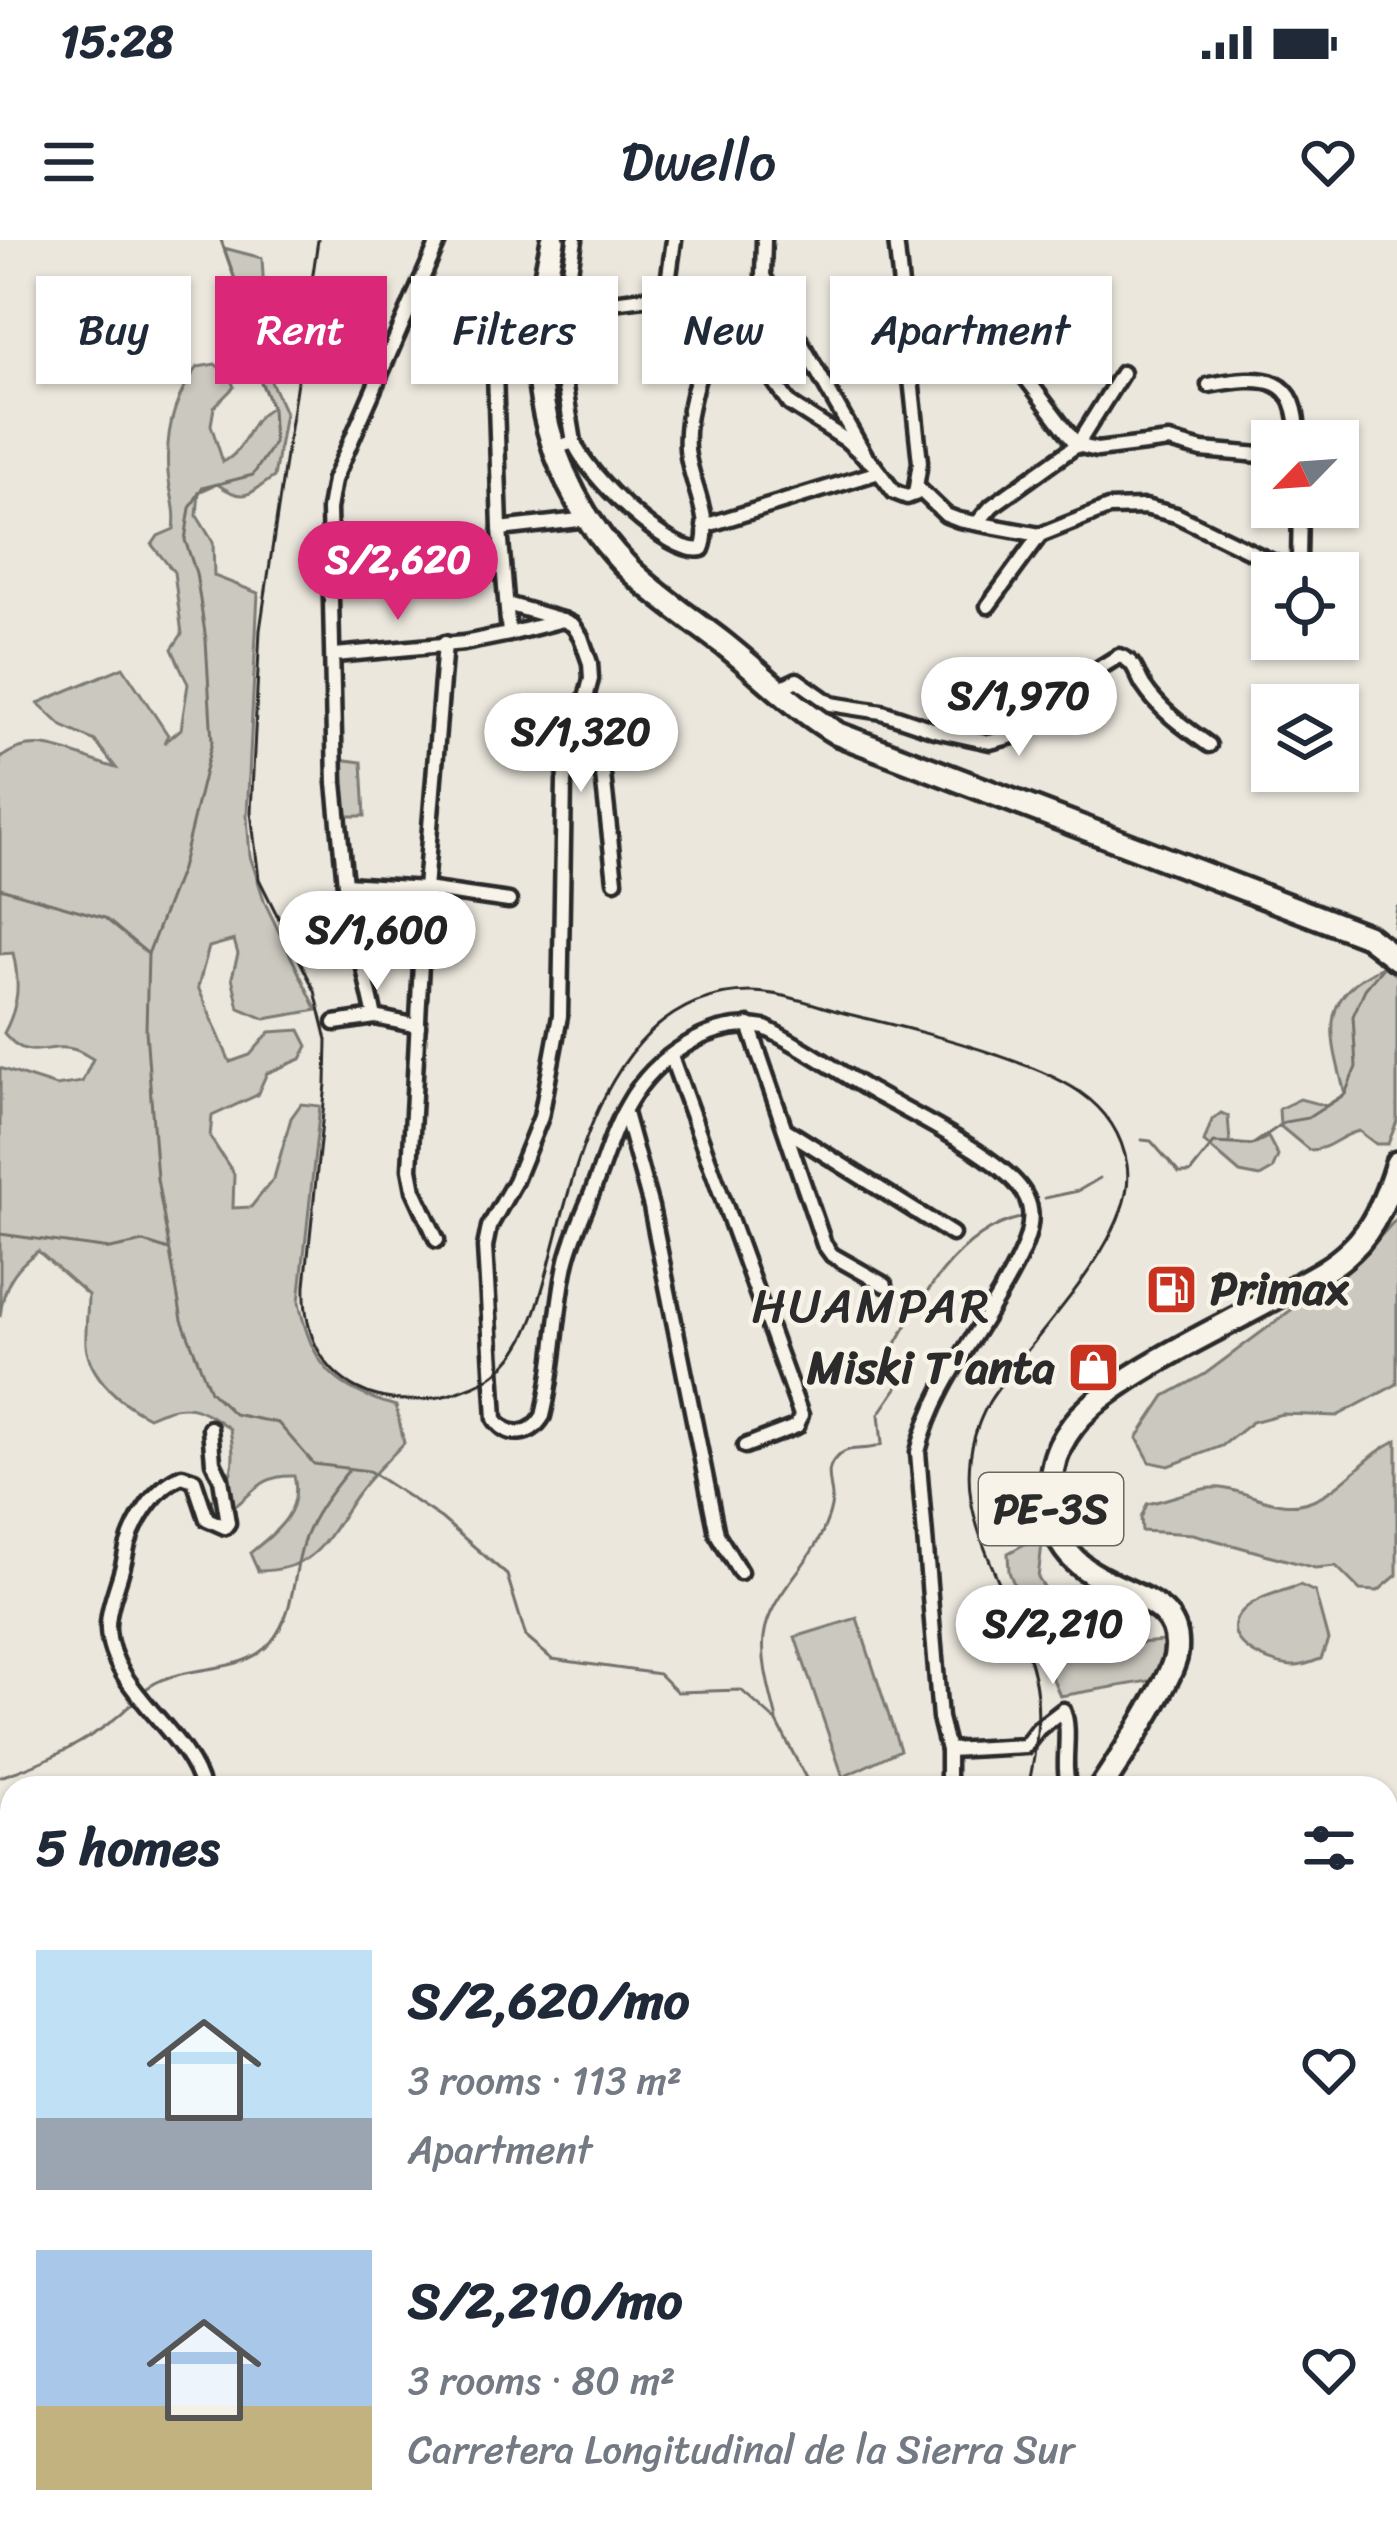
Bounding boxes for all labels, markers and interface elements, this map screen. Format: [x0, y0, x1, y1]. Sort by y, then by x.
text: 15:28 [60, 2, 174, 82]
text: Dwello [621, 114, 776, 210]
icon: menu [36, 129, 102, 195]
icon: heart [1295, 129, 1361, 195]
chip: Buy [36, 276, 191, 384]
chip: Rent [215, 276, 387, 384]
chip: Filters [411, 276, 618, 384]
chip: New [642, 276, 806, 384]
chip: Apartment [830, 276, 1112, 384]
north arrow [1251, 420, 1359, 528]
map controls [1251, 420, 1359, 792]
pin: S/2,620 [287, 521, 509, 623]
text: S/2,620 [325, 525, 471, 594]
button: locate [1251, 552, 1359, 660]
pin: S/1,970 [908, 657, 1130, 759]
text: S/1,970 [948, 661, 1090, 730]
button: layers [1251, 684, 1359, 792]
pin: S/1,320 [470, 693, 692, 795]
text: S/1,320 [511, 697, 651, 766]
pin: S/1,600 [266, 891, 488, 993]
text: S/1,600 [306, 895, 448, 964]
place label: Primax [1210, 1249, 1349, 1329]
fuel station icon: Primax [1143, 1261, 1199, 1317]
district label: HUAMPAR [752, 1263, 992, 1348]
place label: Miski T'anta [806, 1328, 1055, 1408]
shop icon: Miski T'anta [1066, 1340, 1122, 1396]
road number: PE-3S [979, 1473, 1123, 1545]
pin: S/2,210 [942, 1585, 1164, 1687]
text: S/2,210 [983, 1589, 1123, 1658]
text: 5 homes [36, 1803, 219, 1893]
icon: filters [1296, 1815, 1362, 1881]
text: S/2,620/mo [408, 1956, 689, 2046]
icon: home [132, 1998, 276, 2142]
icon: heart [1296, 2037, 1362, 2103]
text: 3 rooms · 113 m² [408, 2046, 682, 2115]
text: Apartment [408, 2115, 592, 2184]
text: S/2,210/mo [408, 2256, 682, 2346]
icon: home [132, 2298, 276, 2442]
icon: heart [1296, 2337, 1362, 2403]
text: 3 rooms · 80 m² [408, 2346, 675, 2415]
text: Carretera Longitudinal de la Sierra Sur [408, 2415, 1075, 2484]

